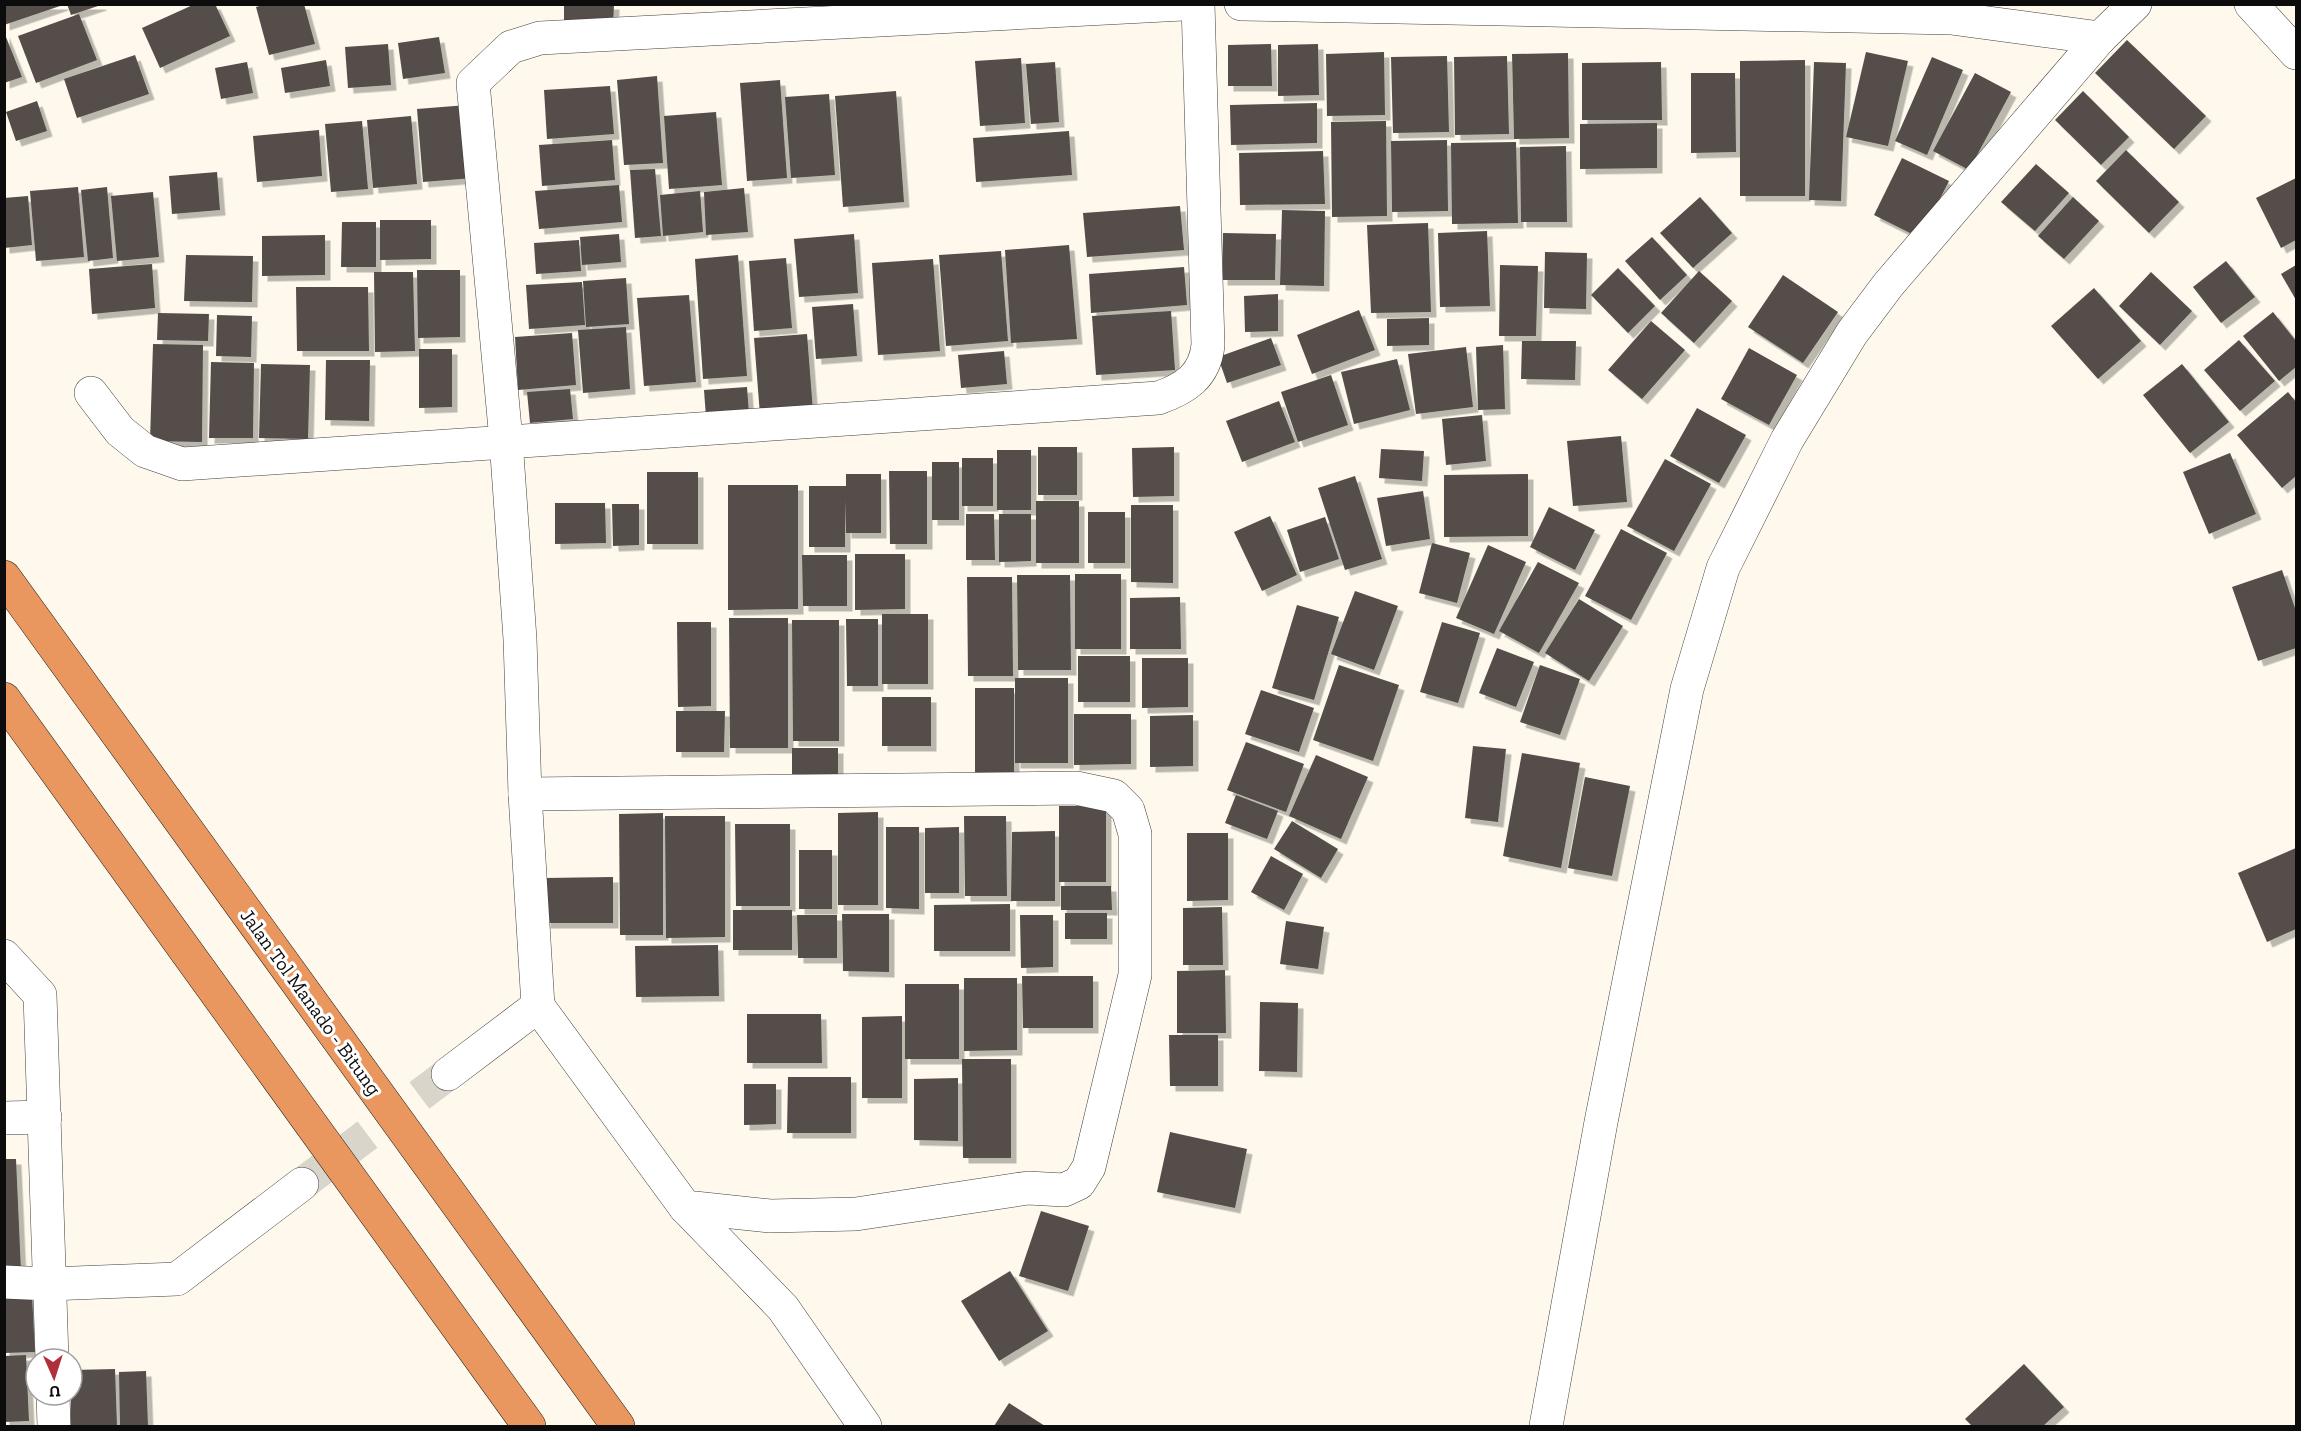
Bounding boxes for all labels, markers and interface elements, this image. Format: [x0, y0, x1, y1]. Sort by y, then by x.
street label: Jalan Tol Manado - Bitung [235, 904, 387, 1100]
north arrow [24, 1347, 84, 1407]
text: U [48, 1382, 61, 1401]

